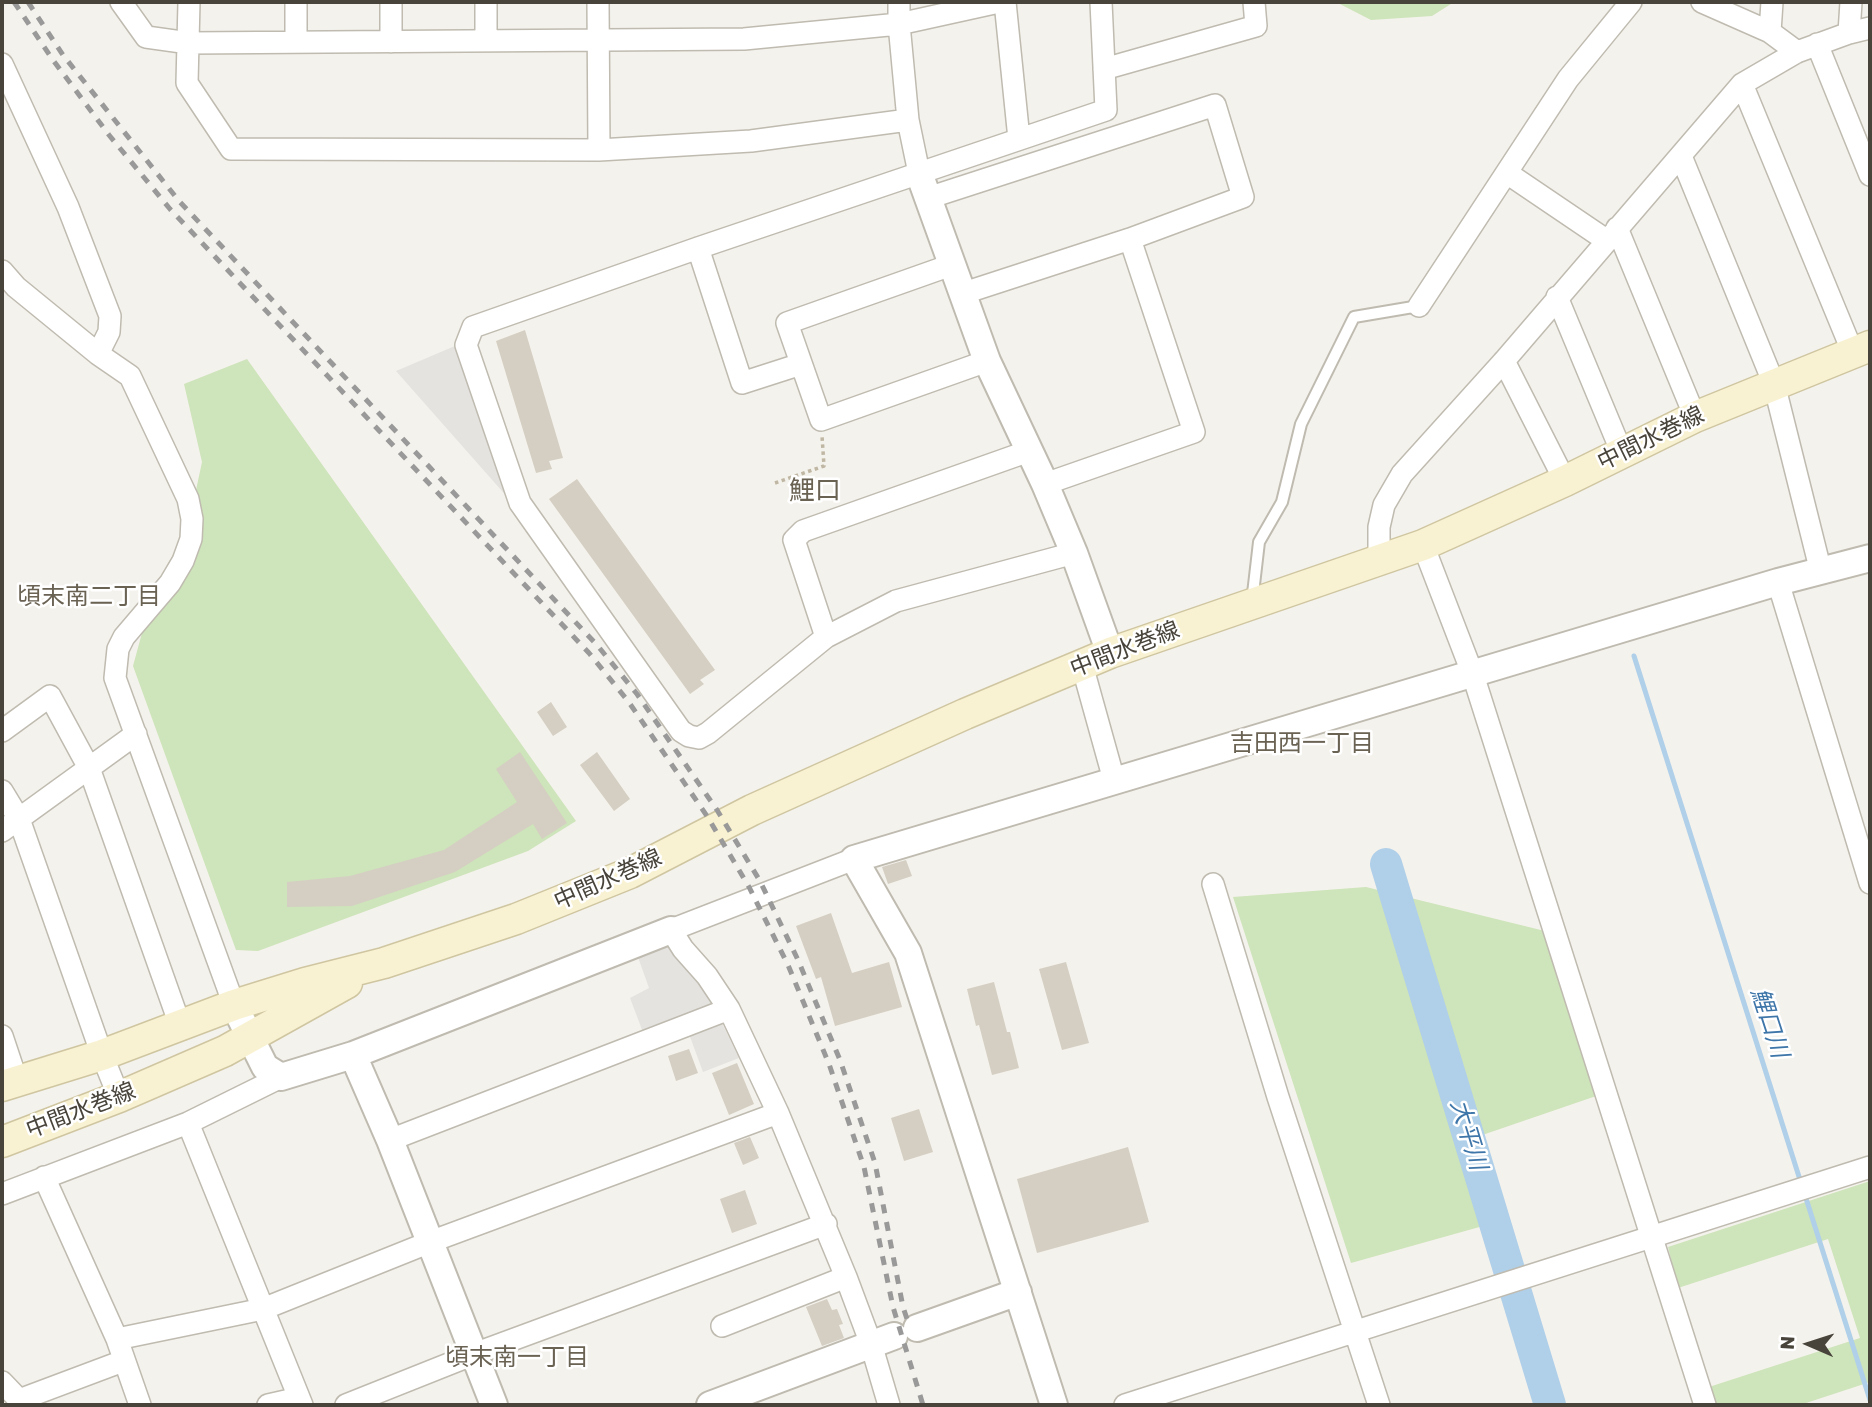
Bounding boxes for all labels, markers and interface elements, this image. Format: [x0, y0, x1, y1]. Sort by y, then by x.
street label: 中間水巻線 [1593, 401, 1709, 477]
district label: 鯉口 [789, 475, 841, 507]
district label: 頃末南二丁目 [17, 583, 161, 611]
street label: 中間水巻線 [1066, 617, 1184, 683]
district label: 吉田西一丁目 [1230, 730, 1374, 758]
street label: 中間水巻線 [550, 844, 666, 916]
water label: 鯉口川 [1744, 984, 1794, 1062]
street label: 中間水巻線 [22, 1078, 140, 1144]
water label: 大平川 [1444, 1096, 1492, 1174]
north arrow [1774, 1309, 1844, 1379]
text: N [1776, 1335, 1799, 1350]
district label: 頃末南一丁目 [445, 1344, 589, 1372]

